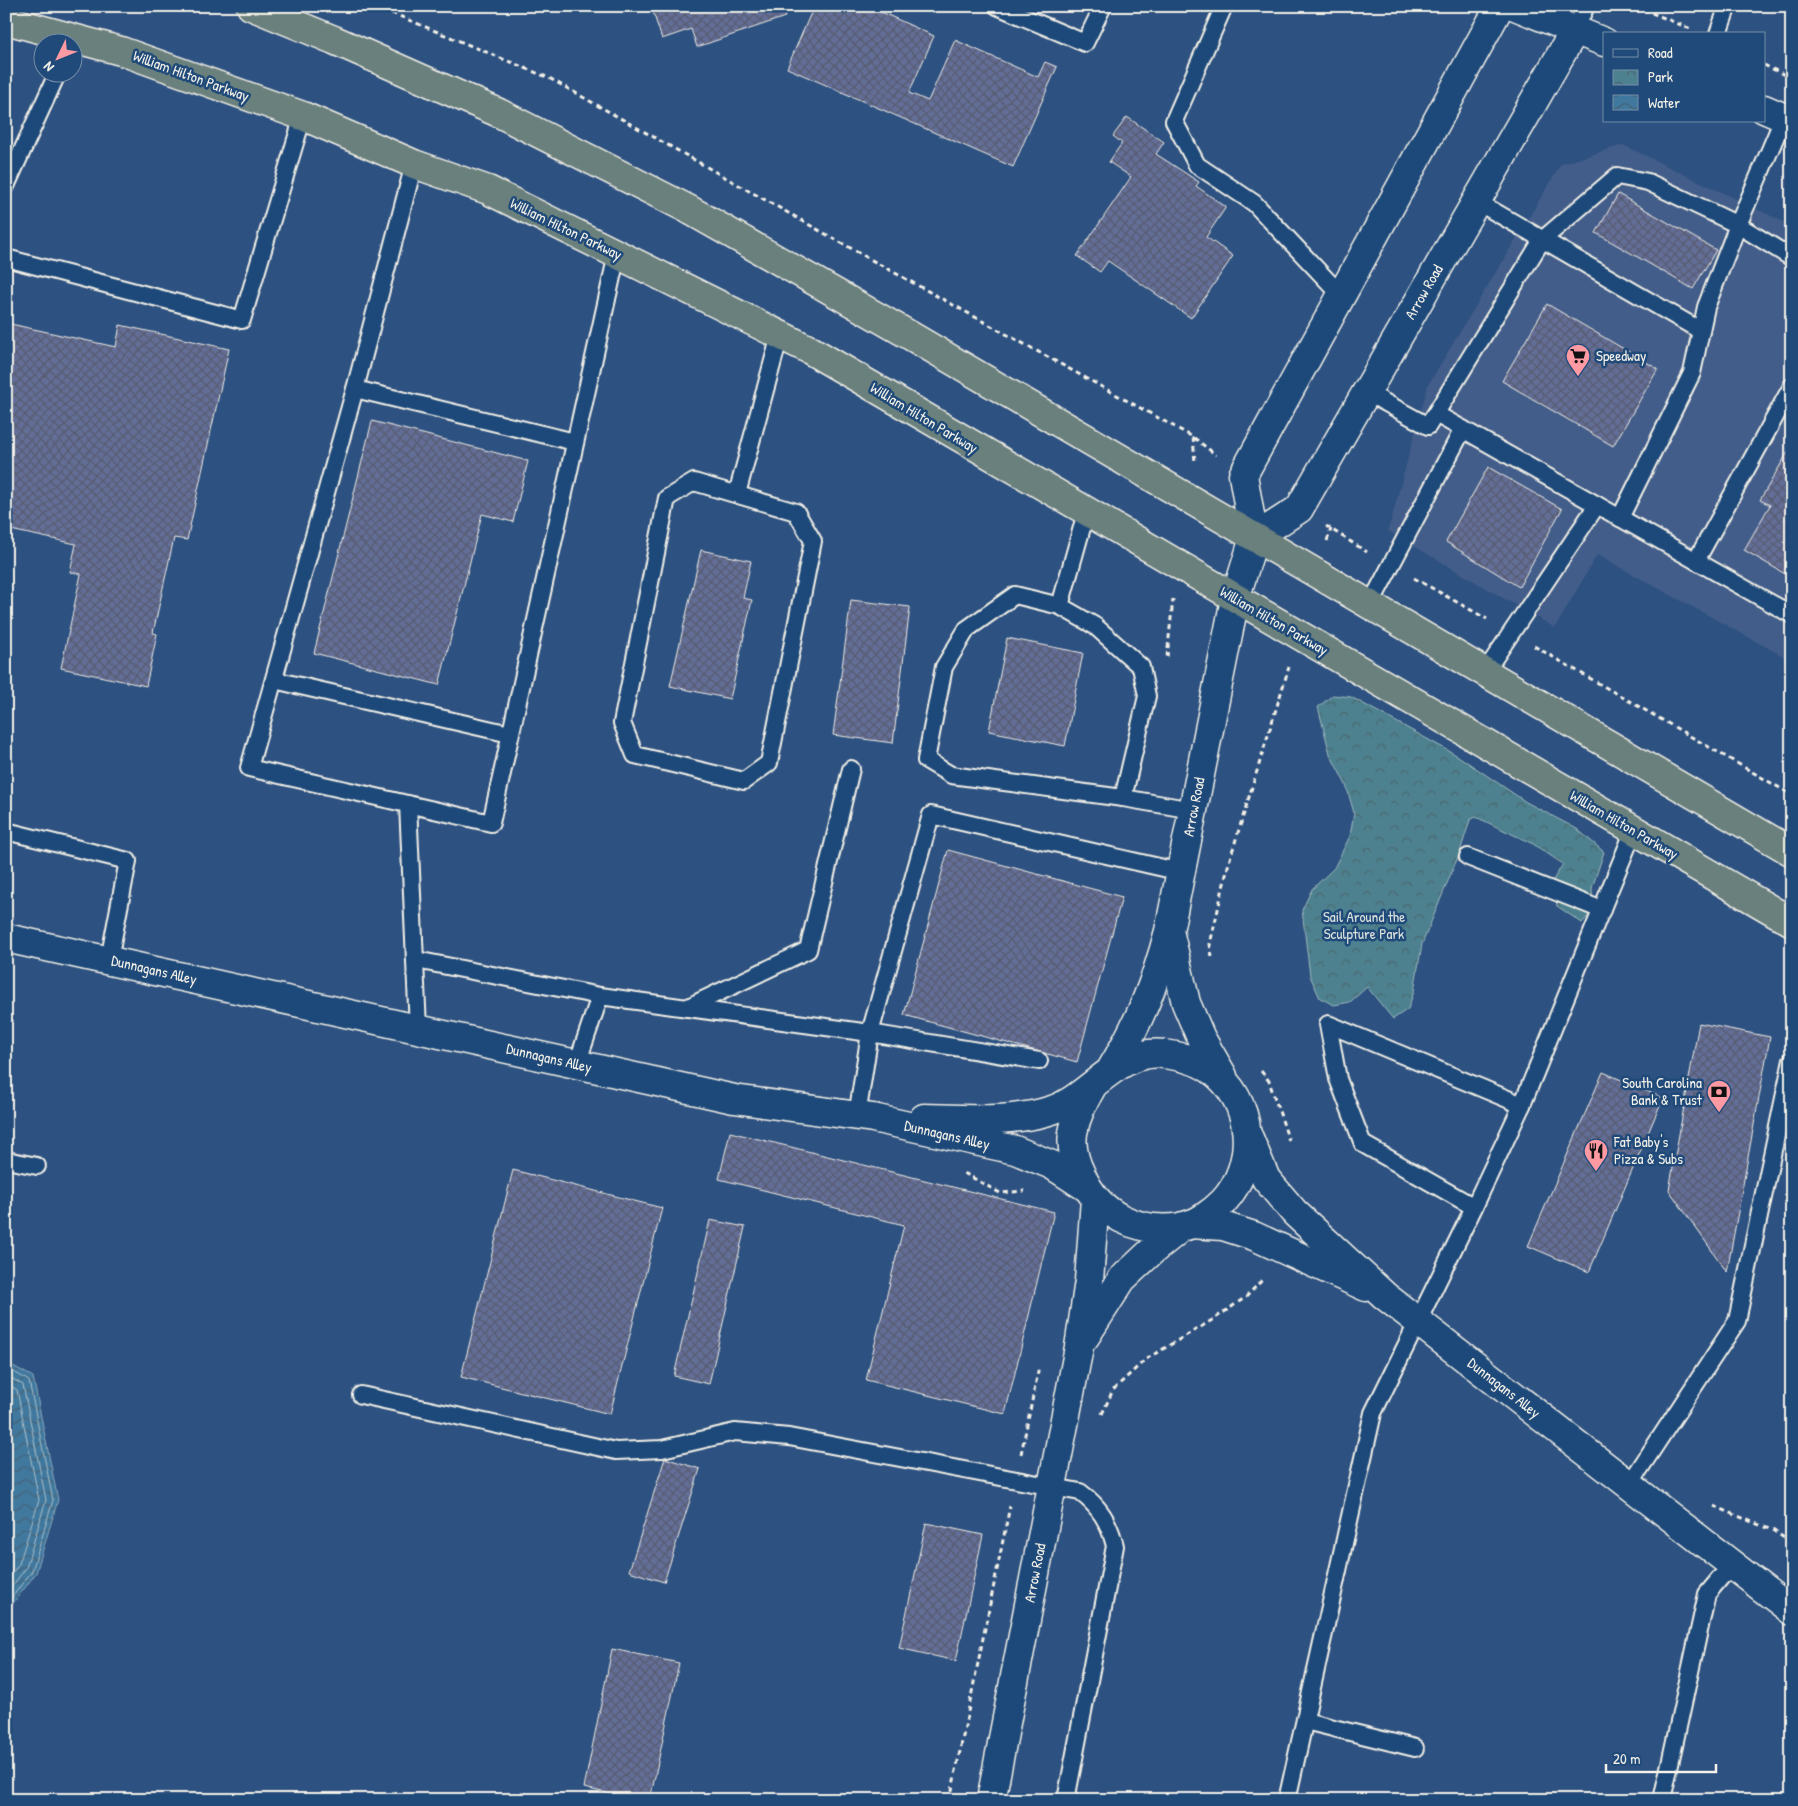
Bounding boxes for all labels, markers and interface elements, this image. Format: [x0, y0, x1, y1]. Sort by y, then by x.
north arrow [32, 32, 82, 82]
legend [1603, 32, 1766, 122]
text: Road [1648, 42, 1673, 63]
street label: William Hilton Parkway [130, 45, 252, 106]
text: N [38, 58, 58, 76]
text: Park [1648, 66, 1673, 87]
text: Water [1648, 92, 1680, 113]
street label: William Hilton Parkway [507, 192, 626, 265]
street label: Arrow Road [1399, 260, 1448, 323]
supermarket icon: Speedway [1565, 343, 1591, 377]
place label: Speedway [1596, 345, 1646, 366]
street label: William Hilton Parkway [867, 377, 982, 458]
street label: William Hilton Parkway [1216, 581, 1332, 660]
street label: Arrow Road [1177, 775, 1210, 838]
street label: William Hilton Parkway [1566, 785, 1682, 864]
park label: Sail Around the Sculpture Park [1323, 906, 1405, 944]
street label: Dunnagans Alley [109, 949, 199, 990]
street label: Dunnagans Alley [504, 1037, 594, 1078]
place label: South Carolina Bank & Trust [1622, 1072, 1703, 1110]
bank icon: South Carolina Bank & Trust [1706, 1079, 1732, 1113]
street label: Dunnagans Alley [902, 1114, 992, 1155]
place label: Fat Baby's Pizza & Subs [1613, 1131, 1683, 1169]
restaurant icon: Fat Baby's Pizza & Subs [1583, 1138, 1609, 1172]
street label: Dunnagans Alley [1463, 1352, 1545, 1423]
street label: Arrow Road [1018, 1541, 1051, 1604]
scale bar [1606, 1741, 1716, 1773]
text: 20 m [1613, 1748, 1640, 1769]

